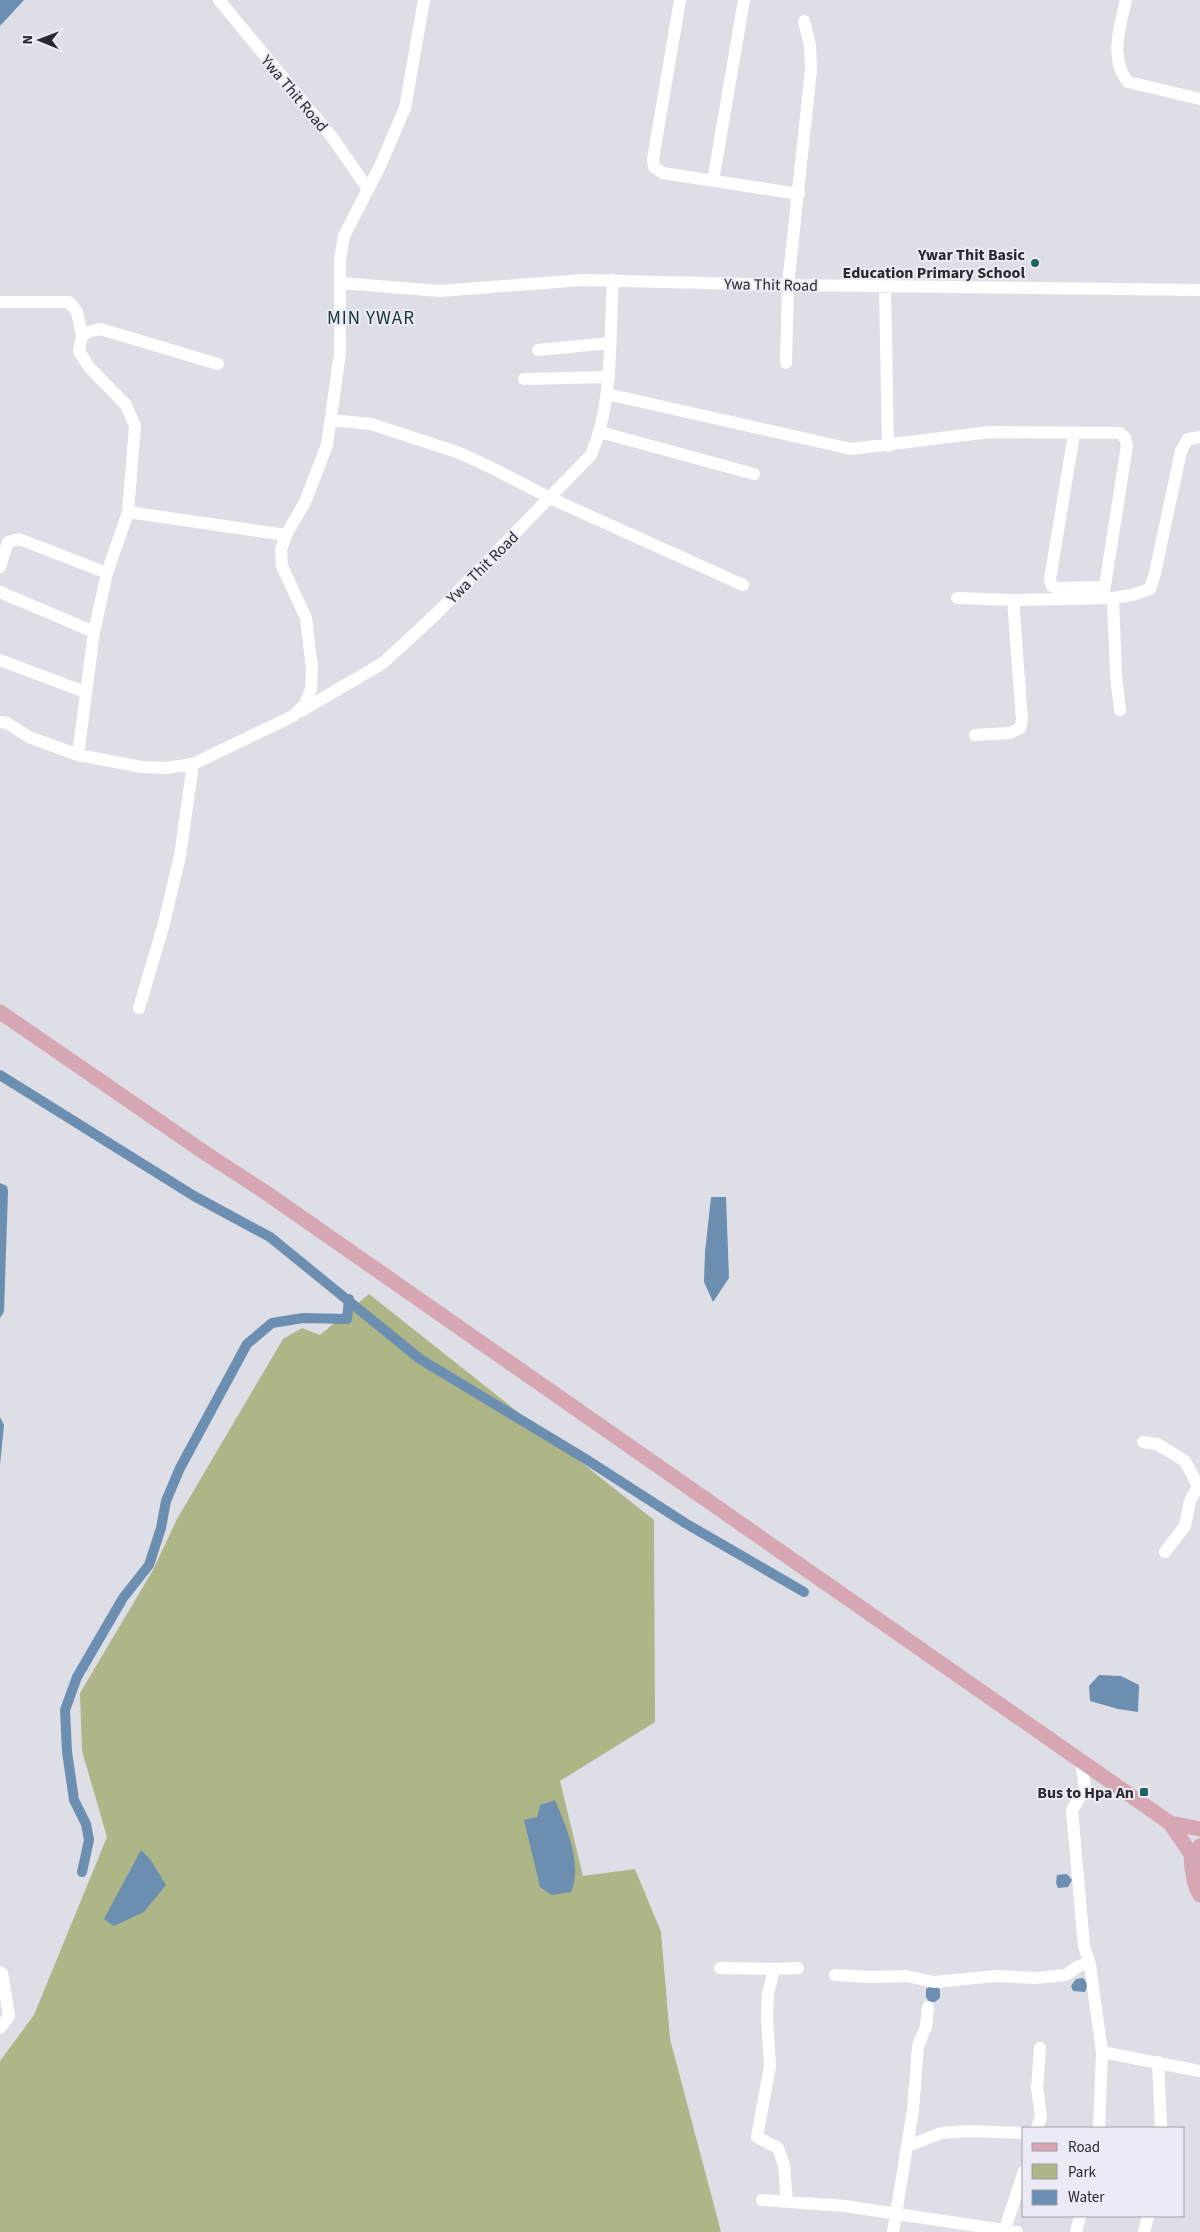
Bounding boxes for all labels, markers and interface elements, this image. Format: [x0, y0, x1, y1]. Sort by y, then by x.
north arrow [15, 15, 65, 65]
text: N [18, 35, 38, 45]
street label: Ywa Thit Road [255, 50, 333, 137]
place label: Ywar Thit Basic Education Primary School [843, 244, 1026, 284]
marker: Ywar Thit Basic Education Primary School [1029, 257, 1041, 269]
street label: Ywa Thit Road [723, 273, 818, 297]
district label: MIN YWAR [327, 305, 415, 332]
street label: Ywa Thit Road [441, 527, 524, 609]
place label: Bus to Hpa An [1037, 1782, 1134, 1804]
marker: Bus to Hpa An [1138, 1786, 1150, 1798]
legend [1022, 2127, 1185, 2217]
text: Road [1068, 2137, 1100, 2158]
text: Park [1068, 2162, 1097, 2183]
text: Water [1068, 2187, 1105, 2208]

